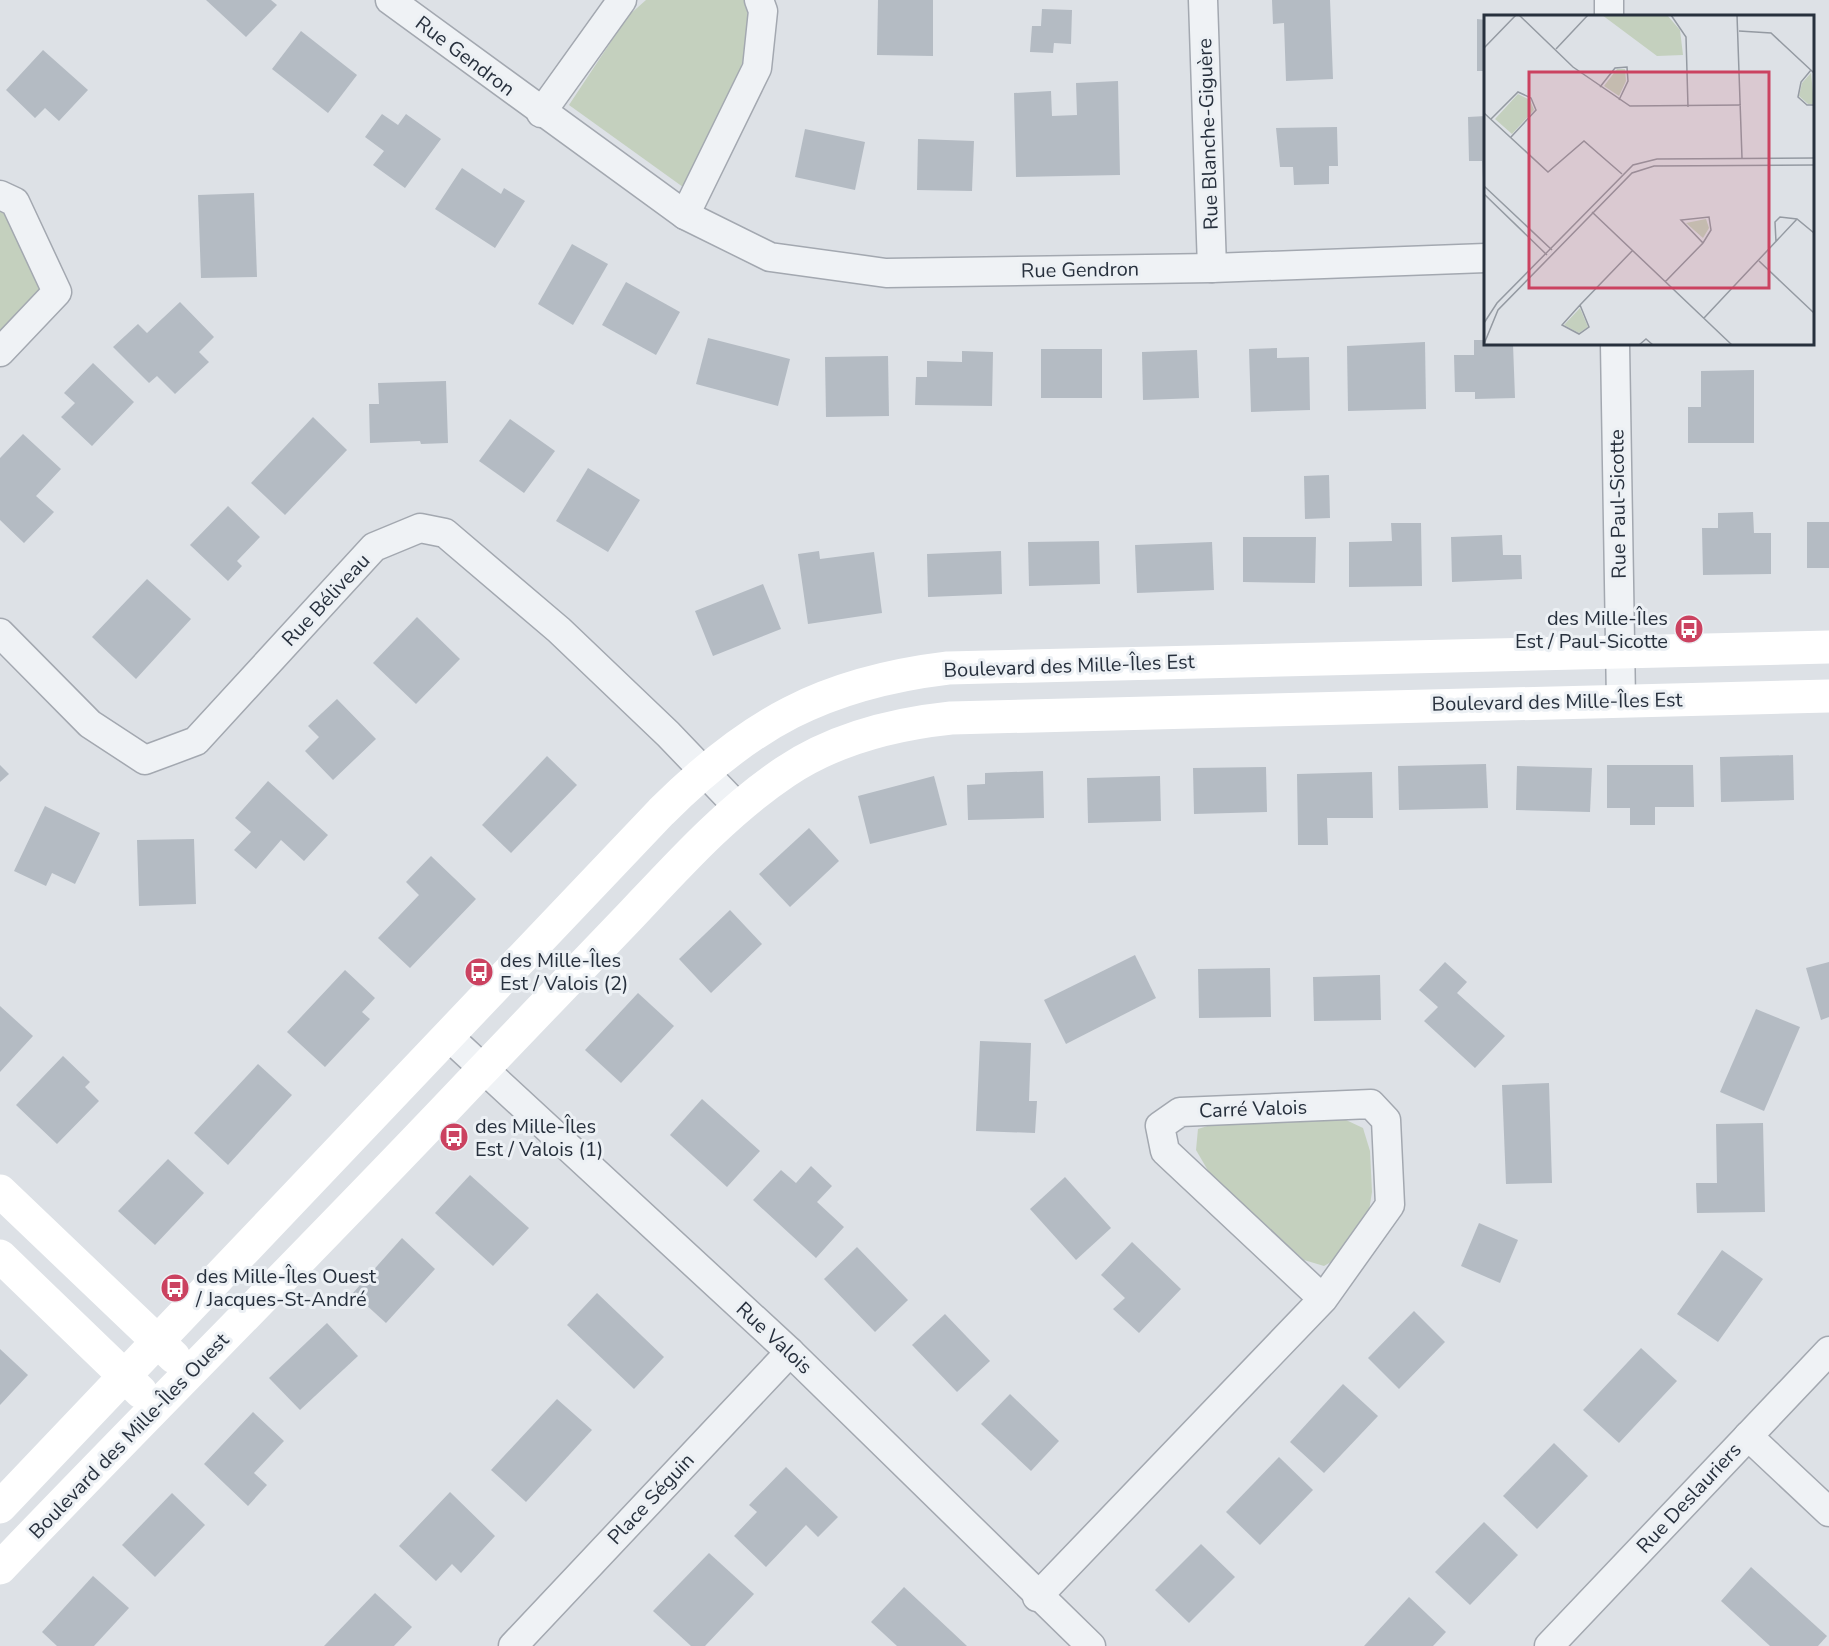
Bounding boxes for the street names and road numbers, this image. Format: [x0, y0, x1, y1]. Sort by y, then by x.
street label: Rue Gendron [410, 10, 520, 102]
street label: Rue Blanche-Giguère [1191, 38, 1225, 230]
street label: Rue Gendron [1021, 255, 1139, 285]
street label: Rue Paul-Sicotte [1603, 429, 1633, 579]
street label: Rue Béliveau [276, 548, 376, 652]
street label: Boulevard des Mille-Îles Est [943, 648, 1196, 684]
street label: Boulevard des Mille-Îles Est [1431, 686, 1684, 718]
street label: Carré Valois [1198, 1094, 1308, 1124]
street label: Rue Valois [730, 1296, 818, 1380]
street label: Boulevard des Mille-Îles Ouest [23, 1326, 236, 1545]
street label: Rue Deslauriers [1631, 1437, 1747, 1559]
street label: Place Séguin [602, 1447, 700, 1551]

